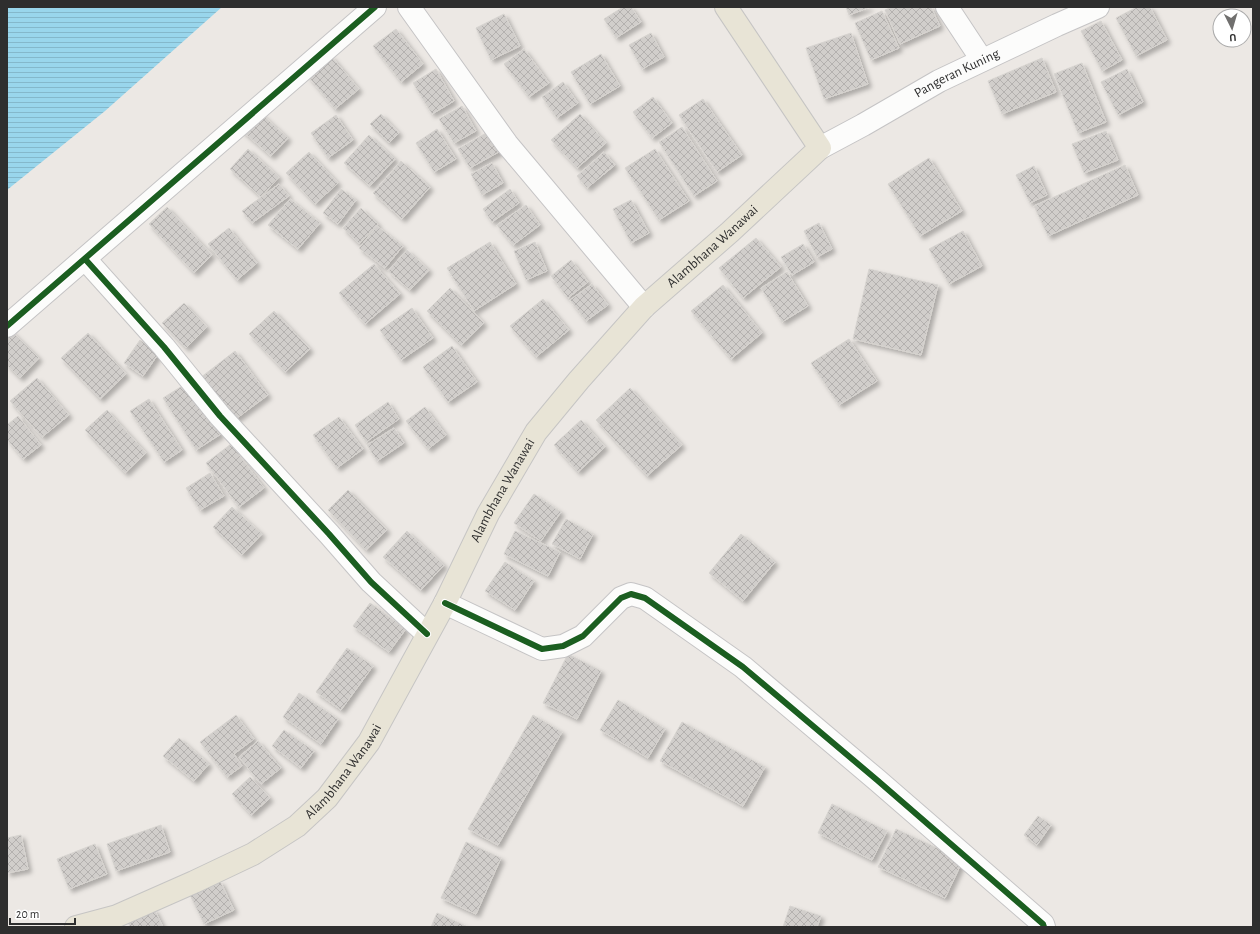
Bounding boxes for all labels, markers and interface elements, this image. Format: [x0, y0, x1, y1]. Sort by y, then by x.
north arrow [1212, 8, 1252, 48]
text: U [1229, 32, 1237, 43]
street label: Pangeran Kuning [912, 46, 1002, 101]
street label: Alambhana Wanawai [664, 203, 761, 291]
street label: Alambhana Wanawai [468, 436, 537, 545]
street label: Alambhana Wanawai [302, 722, 384, 822]
scale bar [10, 900, 75, 926]
text: 20 m [16, 908, 39, 920]

